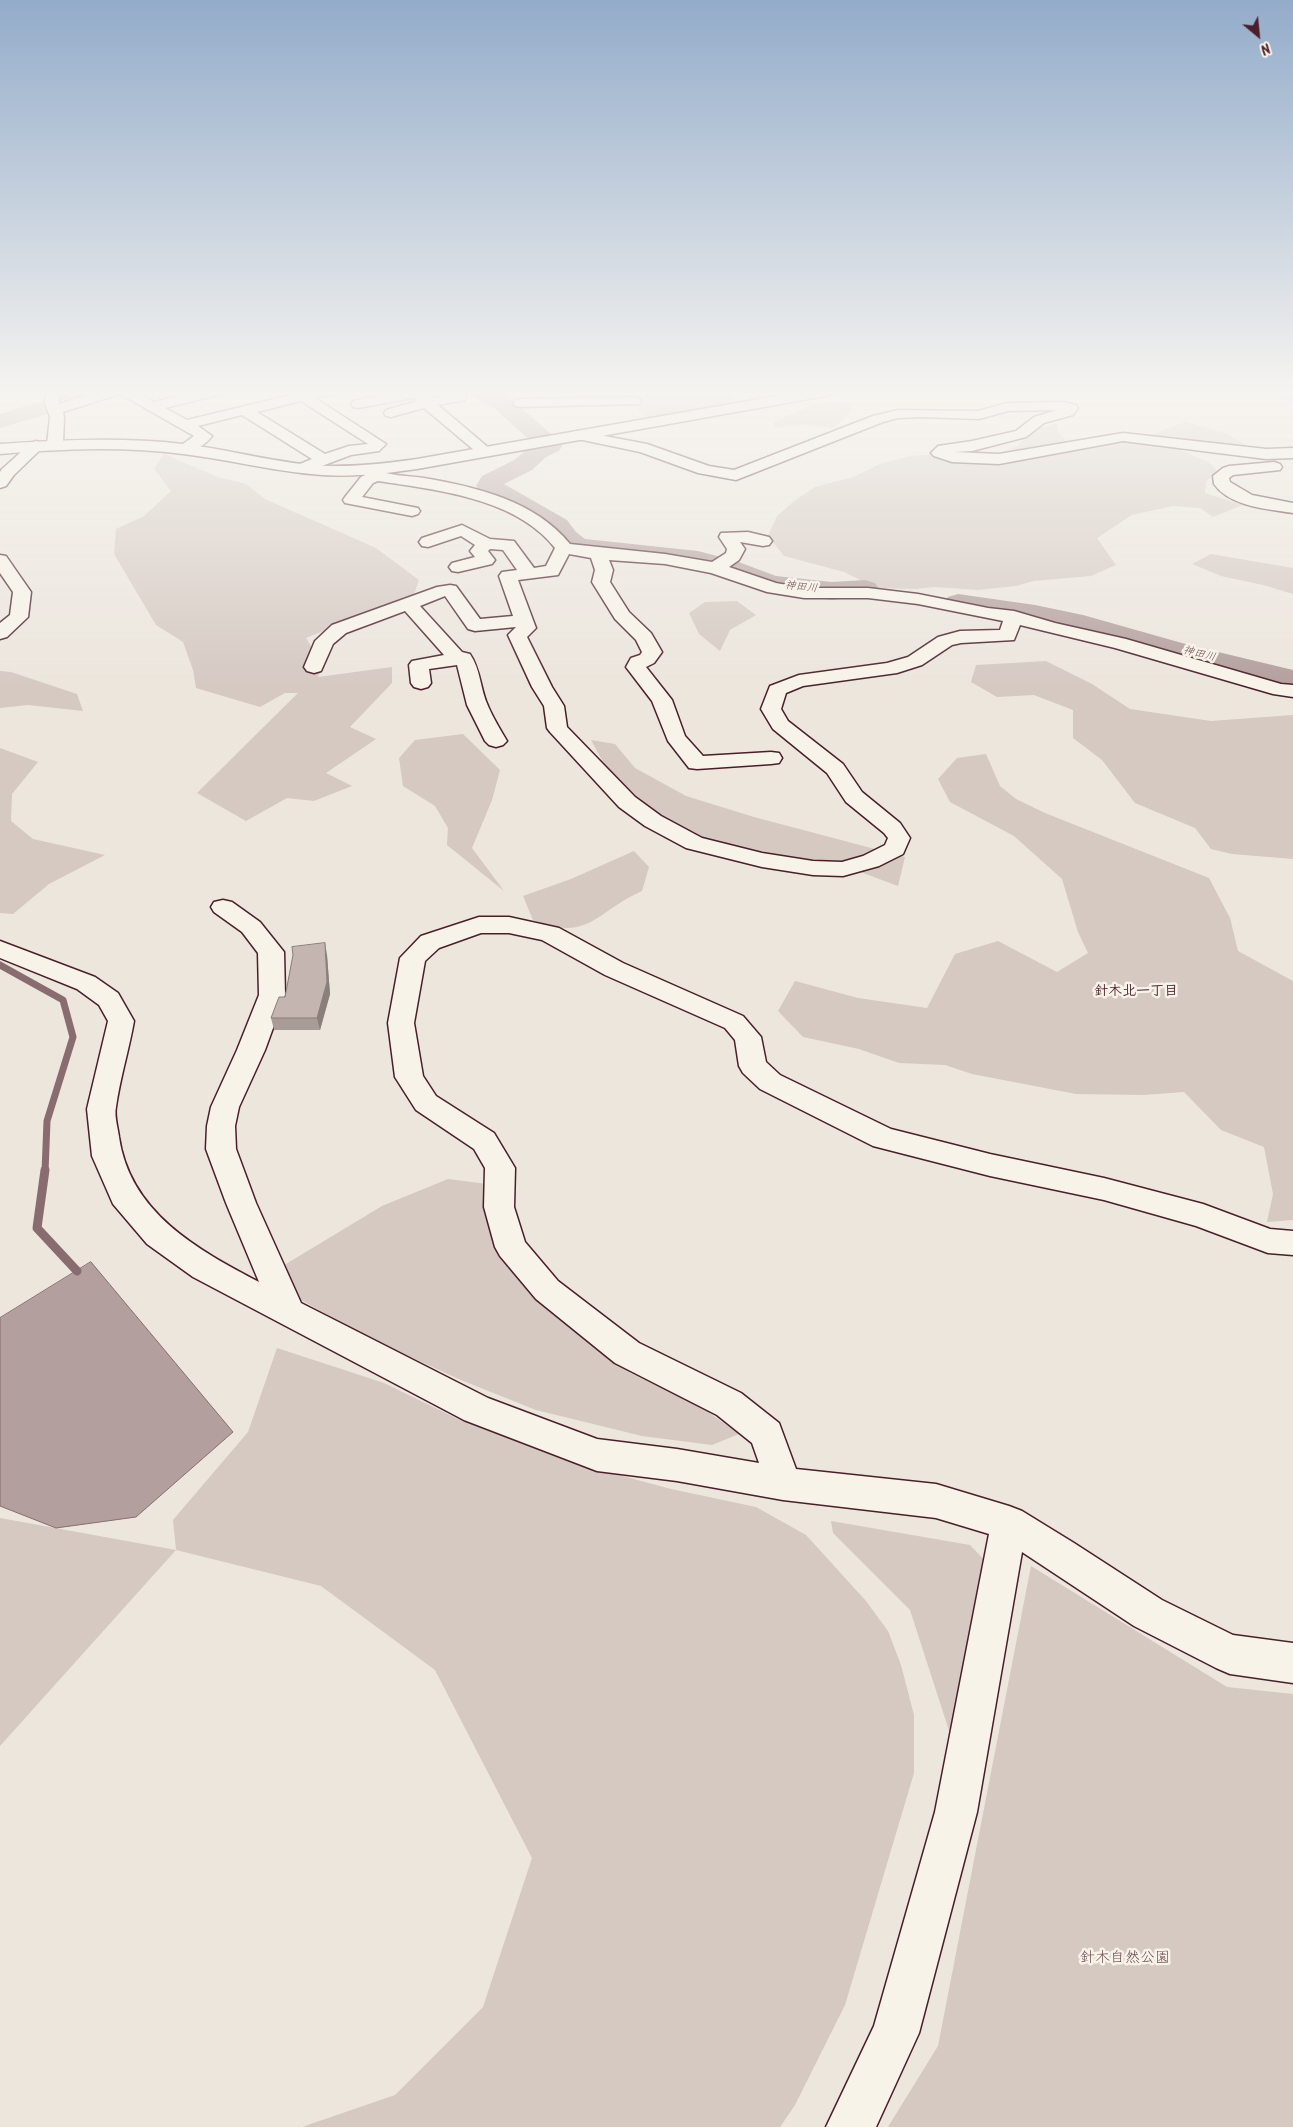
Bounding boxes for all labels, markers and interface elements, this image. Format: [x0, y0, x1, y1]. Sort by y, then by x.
north arrow [1233, 10, 1283, 60]
text: N [1256, 36, 1274, 60]
water label: 神田川 [784, 580, 818, 596]
water label: 神田川 [1181, 645, 1217, 665]
district label: 針木北一丁目 [1094, 985, 1178, 1001]
park label: 針木自然公園 [1080, 1950, 1170, 1968]

